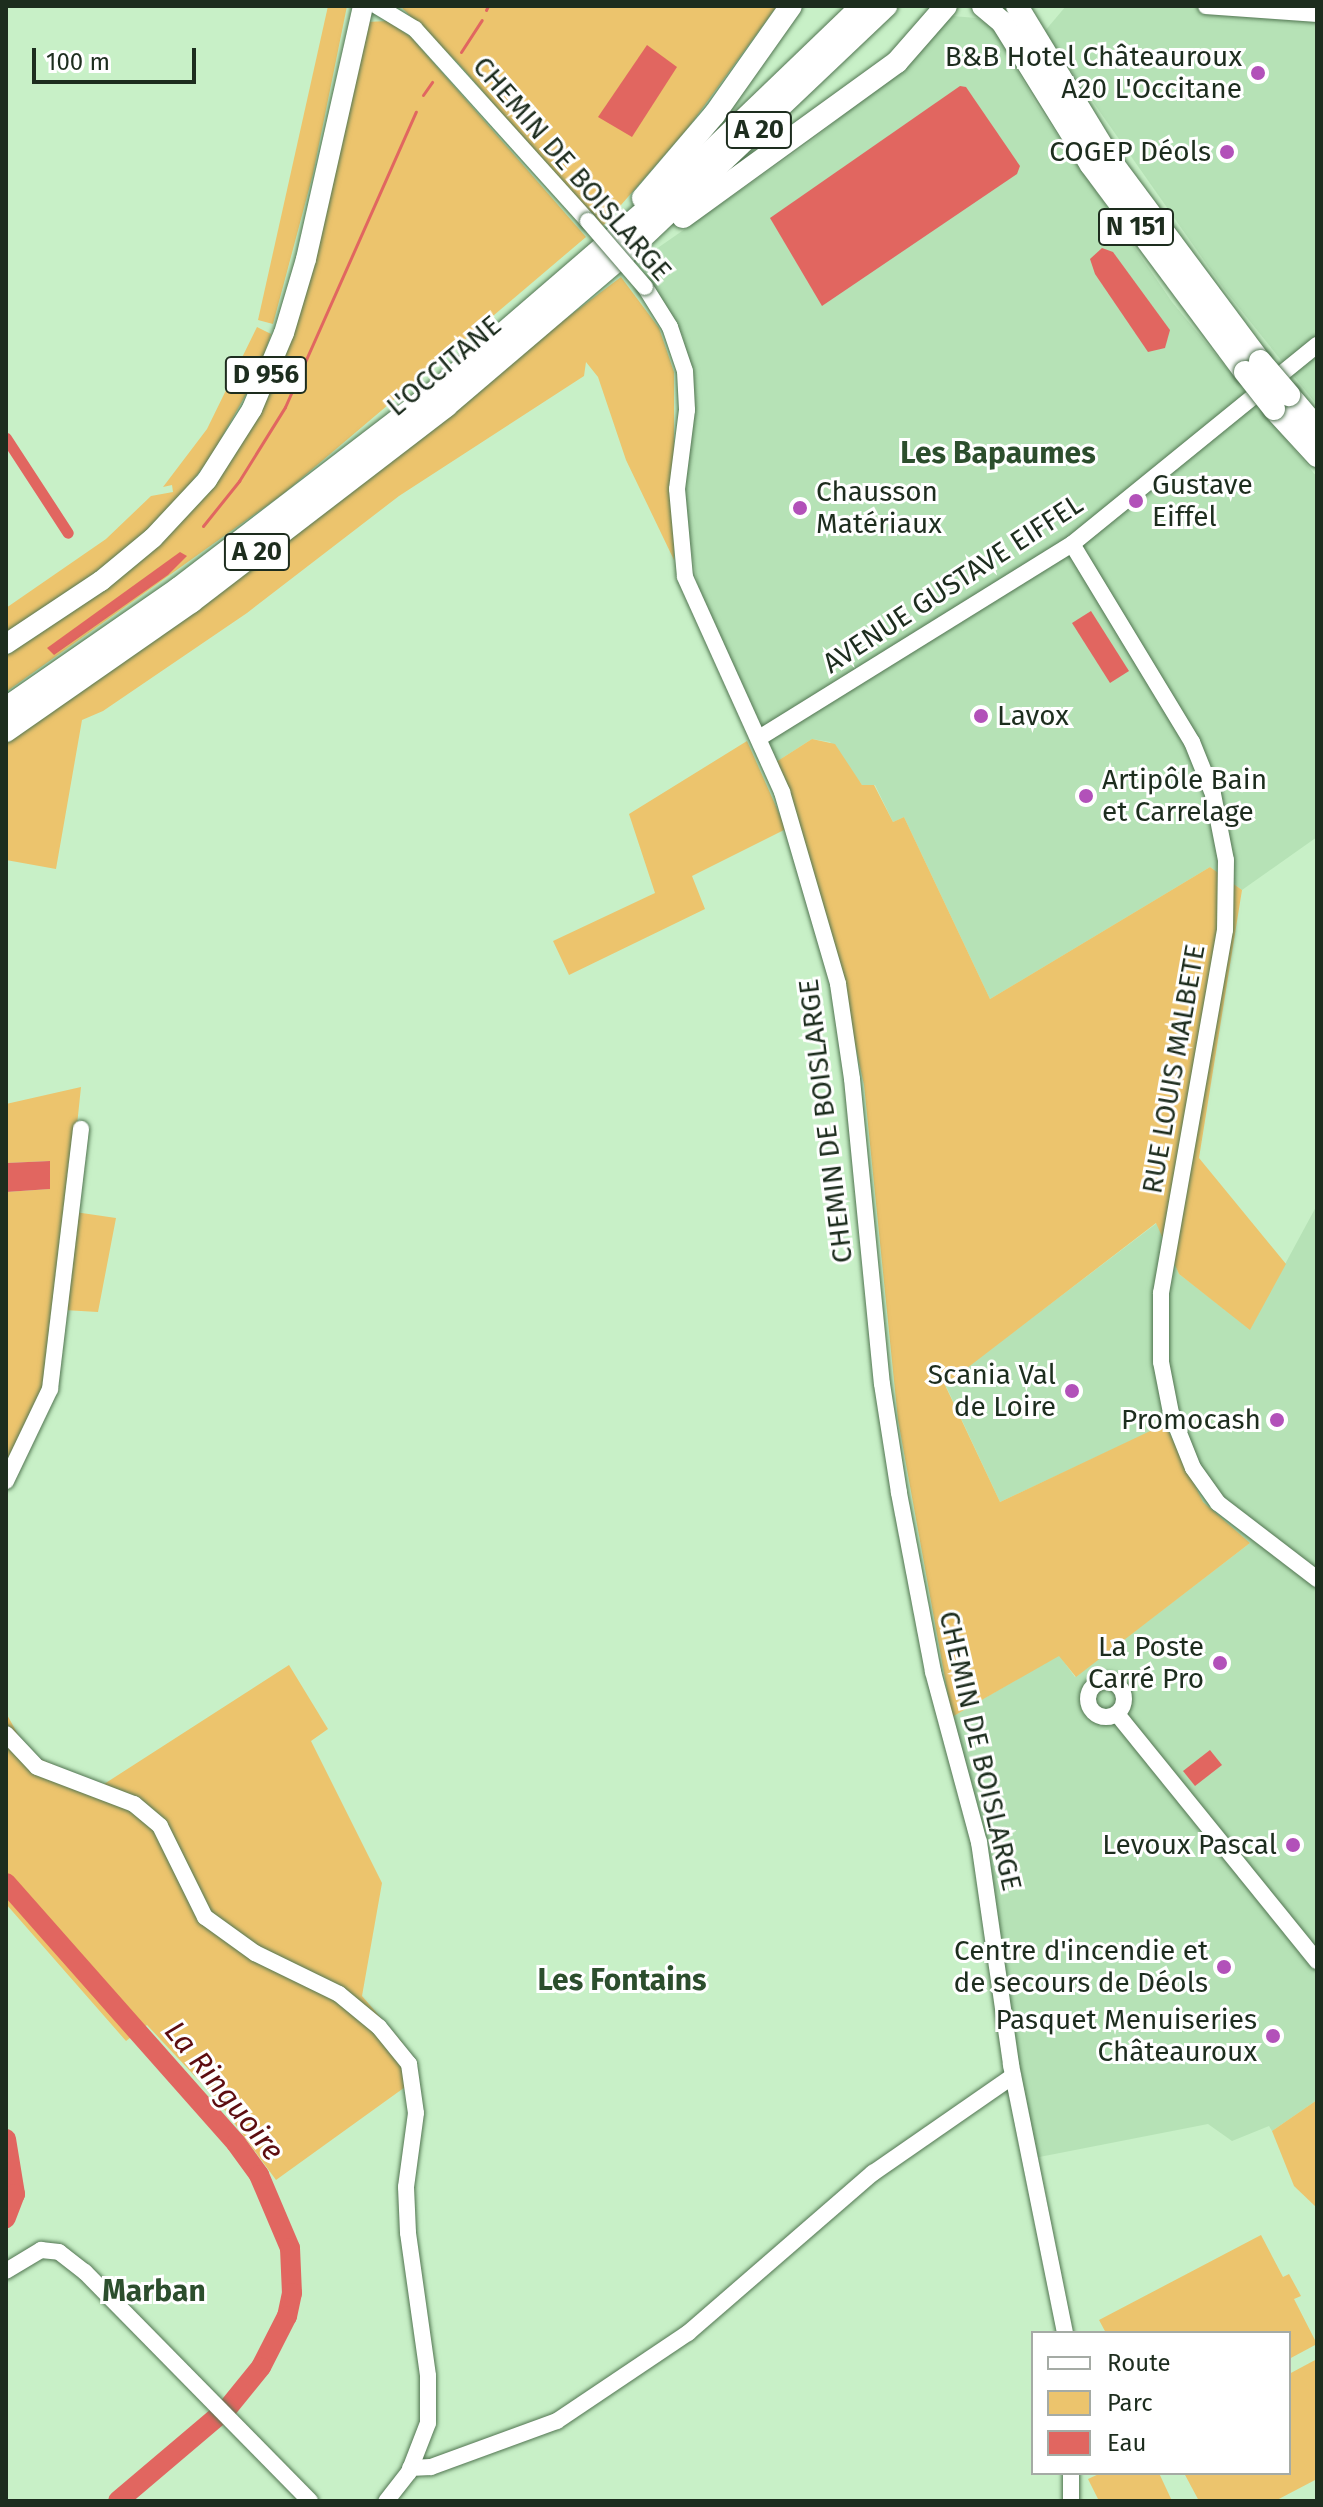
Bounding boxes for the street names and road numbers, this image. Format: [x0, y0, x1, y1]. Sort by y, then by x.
street label: CHEMIN DE BOISLARGE [466, 50, 678, 288]
road number: A 20 [725, 108, 793, 152]
road number: N 151 [1098, 205, 1174, 249]
street label: L'OCCITANE [380, 308, 508, 424]
road number: D 956 [224, 353, 308, 397]
street label: AVENUE GUSTAVE EIFFEL [817, 487, 1089, 681]
road number: A 20 [223, 530, 291, 574]
street label: RUE LOUIS MALBETE [1136, 942, 1212, 1196]
street label: CHEMIN DE BOISLARGE [792, 977, 860, 1265]
street label: CHEMIN DE BOISLARGE [931, 1608, 1029, 1894]

